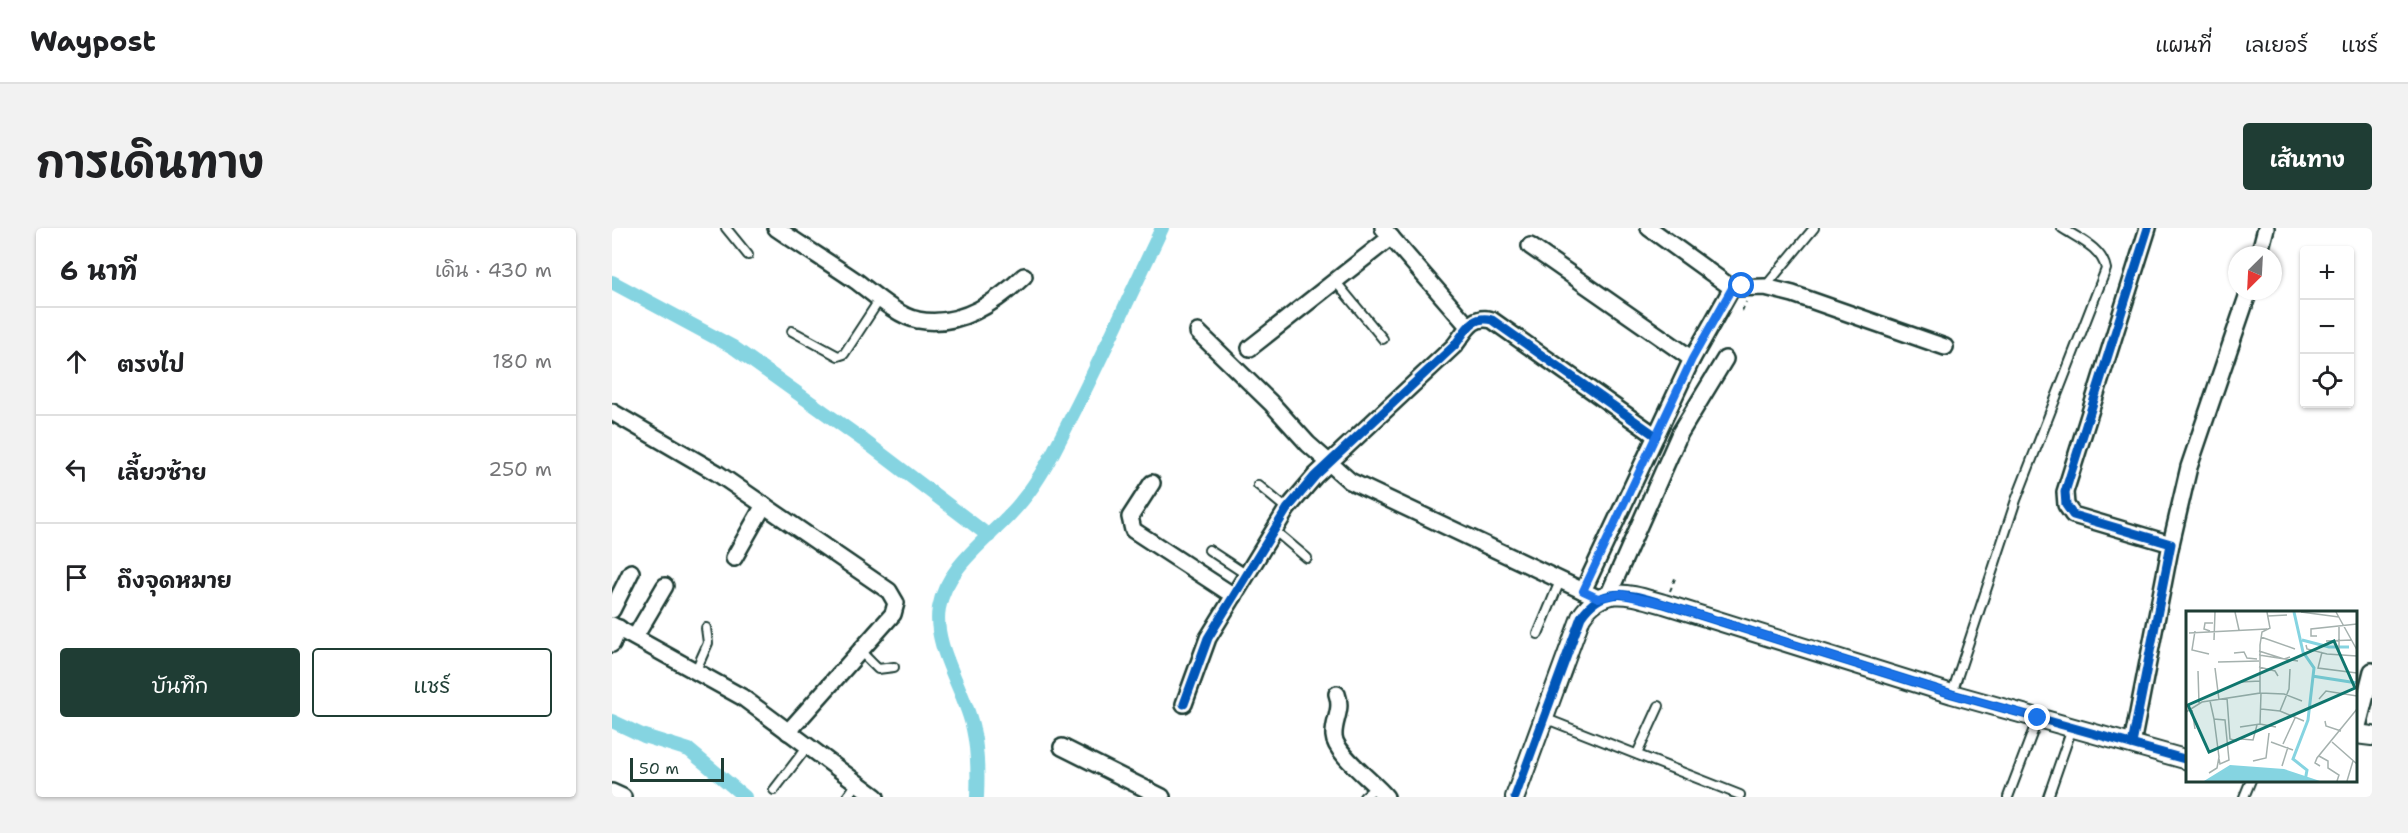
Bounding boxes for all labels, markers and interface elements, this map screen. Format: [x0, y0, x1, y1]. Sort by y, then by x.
text: Waypost [30, 22, 156, 60]
text: แผนที่ [2155, 31, 2212, 59]
text: เลเยอร์ [2245, 31, 2308, 59]
text: แชร์ [2341, 31, 2378, 59]
button: เส้นทาง [2243, 123, 2372, 190]
text: การเดินทาง [36, 134, 264, 190]
north arrow [2228, 246, 2282, 300]
map controls [2300, 246, 2354, 408]
button: + [2300, 246, 2354, 300]
text: 6 นาที [60, 253, 137, 288]
text: เดิน · 430 m [435, 257, 552, 283]
route start [1728, 272, 1754, 298]
button: − [2300, 300, 2354, 354]
icon: ahead [60, 345, 93, 378]
text: 180 m [492, 348, 552, 374]
text: ตรงไป [117, 350, 185, 379]
button: locate [2300, 354, 2354, 408]
icon: left [60, 453, 93, 486]
text: 250 m [488, 456, 552, 482]
text: เลี้ยวซ้าย [117, 458, 207, 487]
icon: arrive [60, 561, 93, 594]
text: ถึงจุดหมาย [117, 566, 232, 595]
inset map [2186, 611, 2357, 782]
button: บันทึก [60, 648, 300, 717]
button: แชร์ [312, 648, 552, 717]
route end [2024, 704, 2050, 730]
scale bar [630, 755, 724, 782]
text: 50 m [639, 758, 679, 779]

